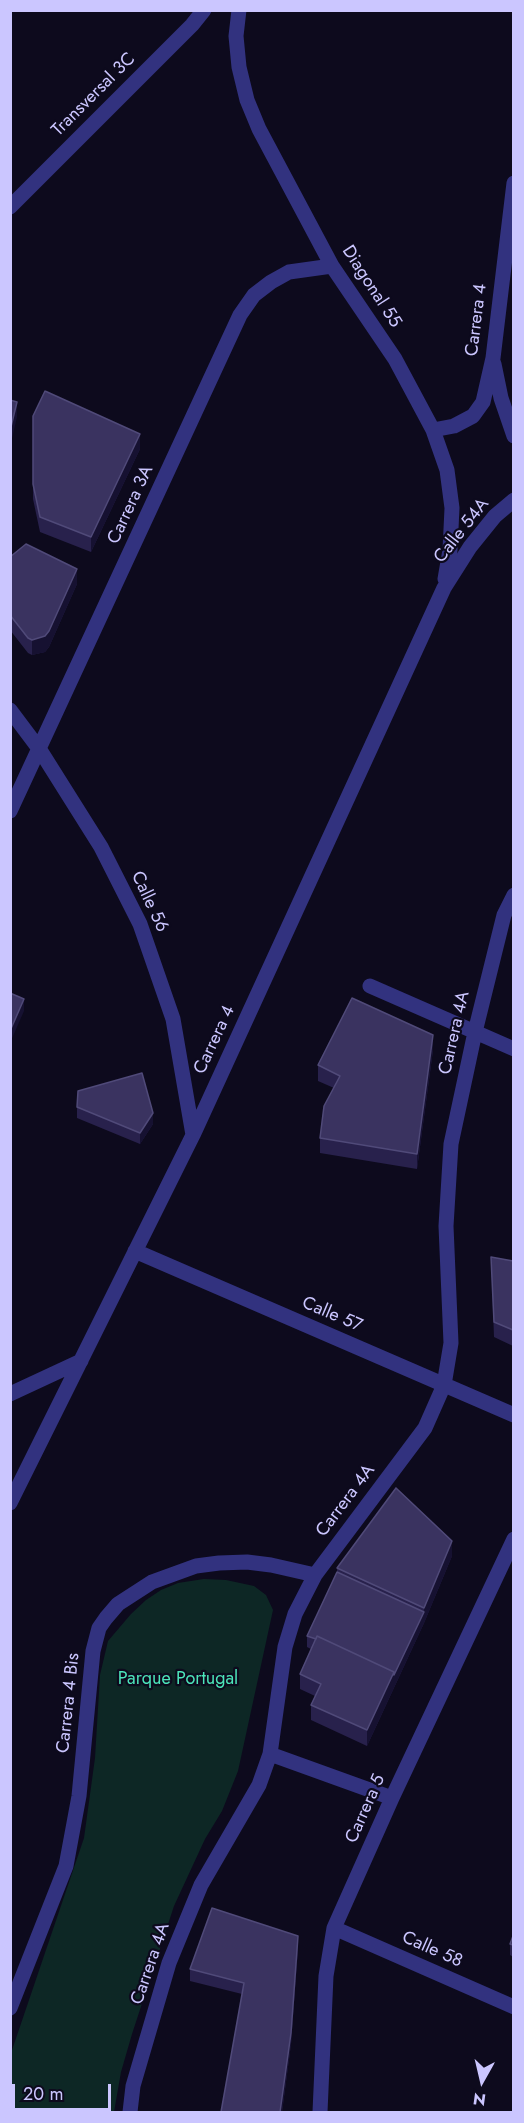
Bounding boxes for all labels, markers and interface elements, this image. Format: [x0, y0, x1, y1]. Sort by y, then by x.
street label: Transversal 3C [48, 49, 140, 141]
street label: Diagonal 55 [336, 242, 406, 332]
street label: Carrera 4 [462, 282, 492, 358]
street label: Carrera 3A [103, 462, 159, 548]
street label: Calle 54A [430, 494, 494, 568]
street label: Calle 56 [126, 868, 172, 936]
street label: Carrera 4A [435, 989, 475, 1077]
street label: Carrera 4 [190, 1002, 240, 1078]
street label: Calle 57 [299, 1293, 365, 1337]
street label: Carrera 4A [312, 1461, 380, 1541]
street label: Carrera 4 Bis [53, 1652, 85, 1754]
park label: Parque Portugal [118, 1669, 238, 1691]
street label: Carrera 5 [341, 1771, 391, 1847]
street label: Carrera 4A [127, 1920, 175, 2008]
street label: Calle 58 [398, 1927, 466, 1973]
north arrow [452, 2051, 512, 2111]
scale bar [15, 2072, 114, 2110]
text: 20 m [23, 2081, 63, 2107]
text: N [472, 2087, 487, 2112]

